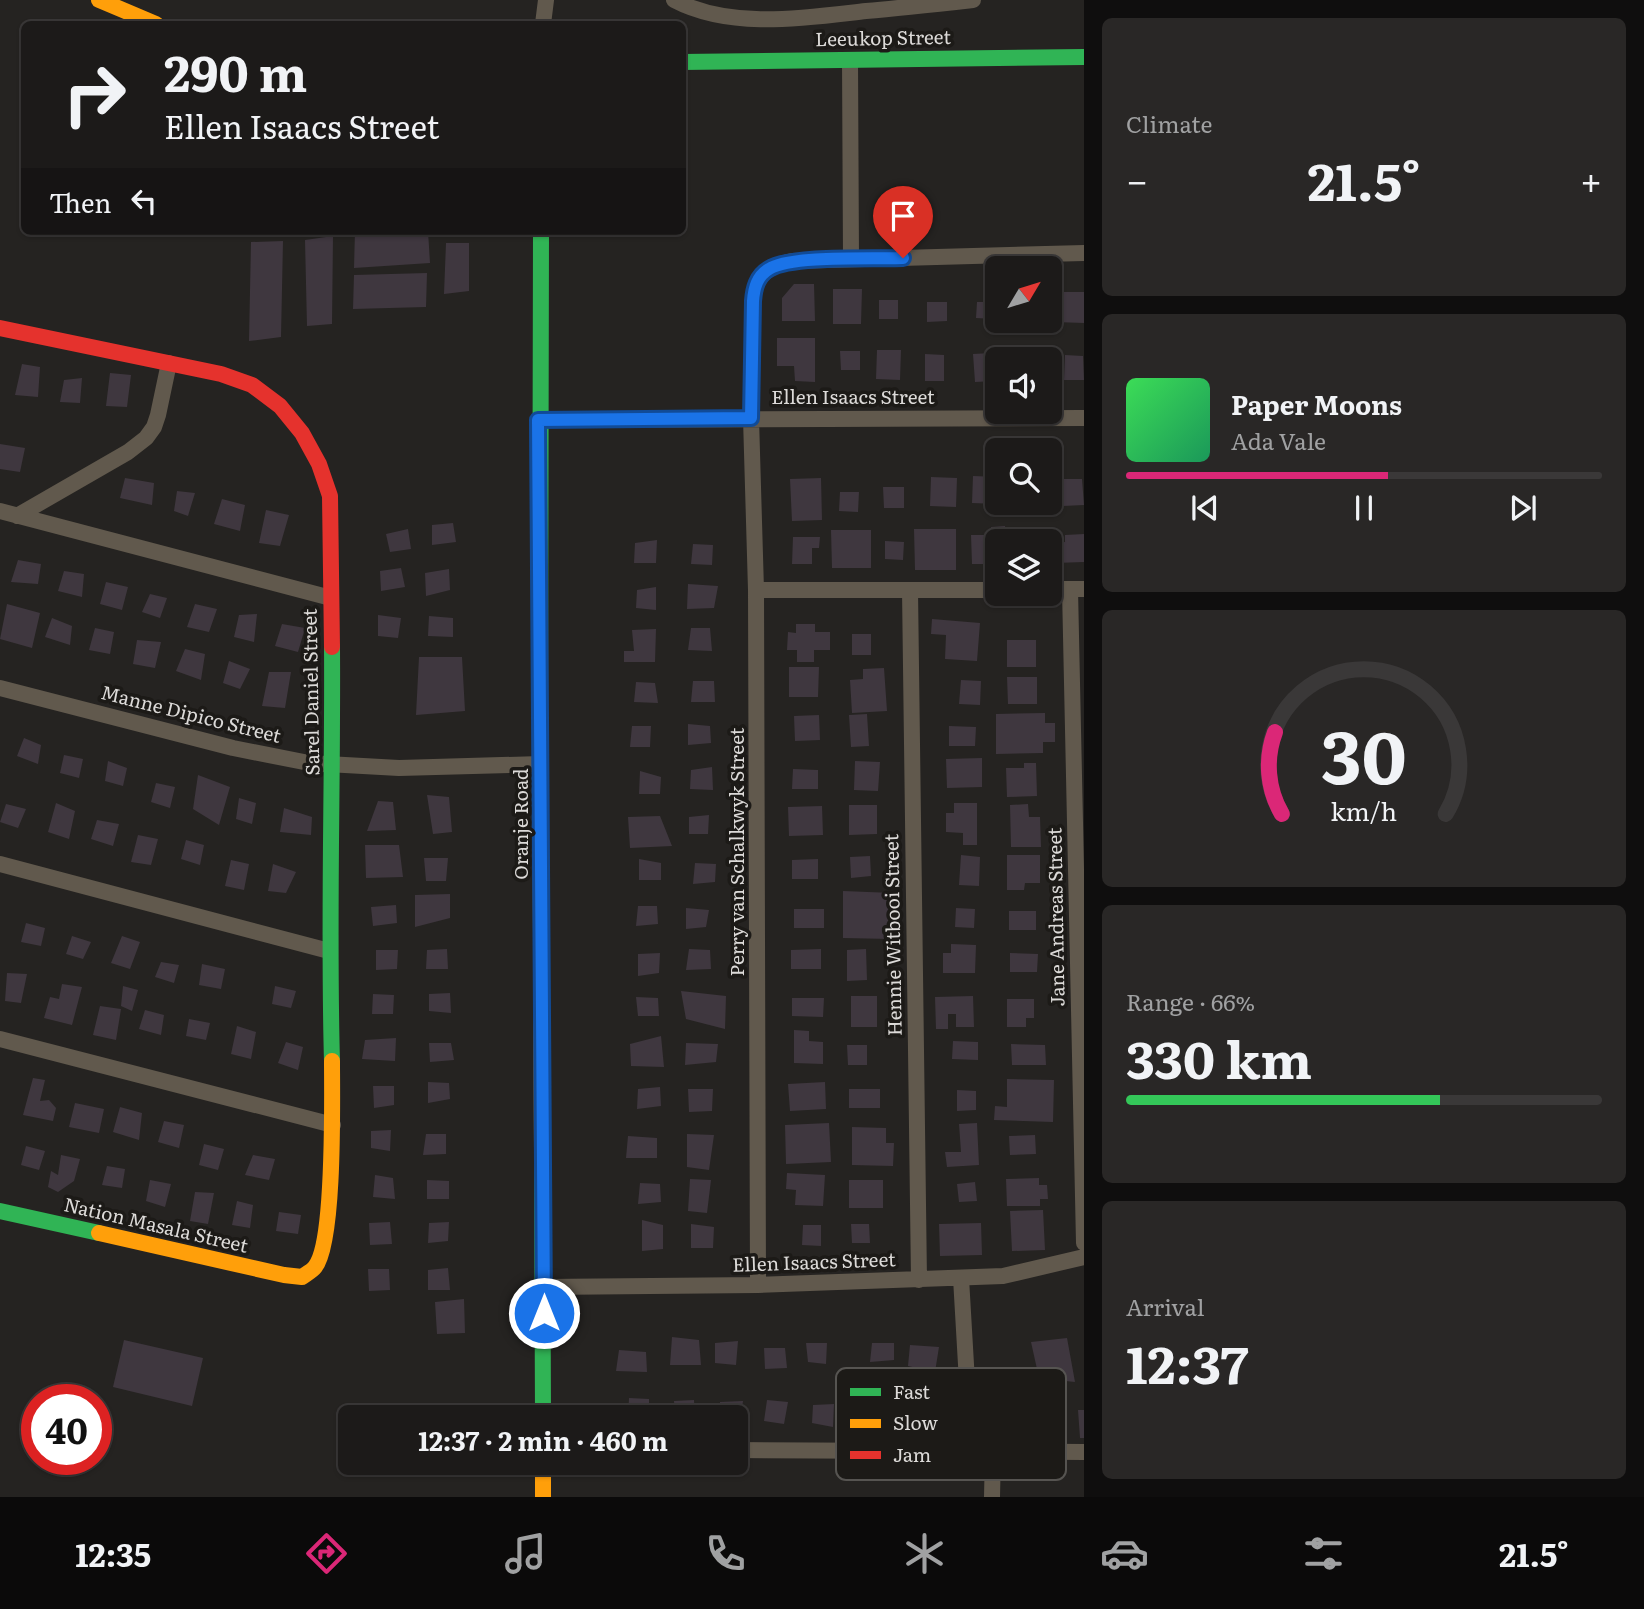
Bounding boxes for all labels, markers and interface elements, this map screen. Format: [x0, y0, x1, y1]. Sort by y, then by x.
street label: Leeukop Street [815, 22, 952, 52]
text: 290 m [164, 34, 307, 107]
icon: right [49, 49, 140, 140]
text: Ellen Isaacs Street [164, 101, 439, 149]
text: Climate [1126, 106, 1212, 140]
text: 21.5° [1307, 140, 1421, 217]
text: − [1126, 150, 1148, 207]
text: + [1580, 150, 1602, 207]
text: Then [49, 182, 111, 221]
icon: left [125, 182, 163, 220]
pin [873, 186, 933, 258]
icon: arrive [884, 197, 922, 235]
north arrow [985, 256, 1062, 332]
map controls [985, 256, 1062, 606]
button: sound [985, 347, 1062, 424]
street label: Ellen Isaacs Street [771, 382, 935, 410]
text: Paper Moons [1231, 384, 1402, 423]
text: Ada Vale [1231, 423, 1326, 457]
button: search [985, 438, 1062, 515]
icon: previous [1186, 489, 1224, 527]
icon: pause [1345, 489, 1383, 527]
icon: next [1504, 489, 1542, 527]
button: layers [985, 529, 1062, 606]
street label: Sarel Daniel Street [295, 608, 325, 776]
street label: Manne Dipico Street [98, 677, 285, 749]
text: 30 [1321, 699, 1407, 807]
street label: Perry van Schalkwyk Street [722, 727, 750, 976]
street label: Oranje Road [506, 768, 534, 880]
text: km/h [1331, 792, 1397, 829]
street label: Jane Andreas Street [1039, 827, 1071, 1007]
street label: Hennie Witbooi Street [876, 833, 908, 1036]
text: Range · 66% [1126, 984, 1255, 1018]
text: 330 km [1126, 1018, 1312, 1095]
street label: Nation Masala Street [61, 1189, 251, 1259]
street label: Ellen Isaacs Street [732, 1244, 896, 1278]
position arrow [507, 1276, 581, 1350]
text: Arrival [1126, 1289, 1205, 1323]
text: 12:37 [1126, 1323, 1248, 1400]
legend [836, 1368, 1066, 1480]
text: Fast [893, 1377, 930, 1405]
speed limit sign: 40 [21, 1384, 112, 1475]
text: Slow [893, 1408, 938, 1436]
text: 12:37 · 2 min · 460 m [418, 1420, 668, 1459]
text: Jam [893, 1440, 931, 1468]
text: 12:35 [75, 1529, 151, 1577]
icon: directions [302, 1529, 351, 1578]
icon: music [501, 1529, 550, 1578]
icon: phone [701, 1529, 750, 1578]
icon: climate [900, 1529, 949, 1578]
icon: car [1100, 1529, 1149, 1578]
icon: filters [1299, 1529, 1348, 1578]
text: 21.5° [1499, 1529, 1569, 1577]

